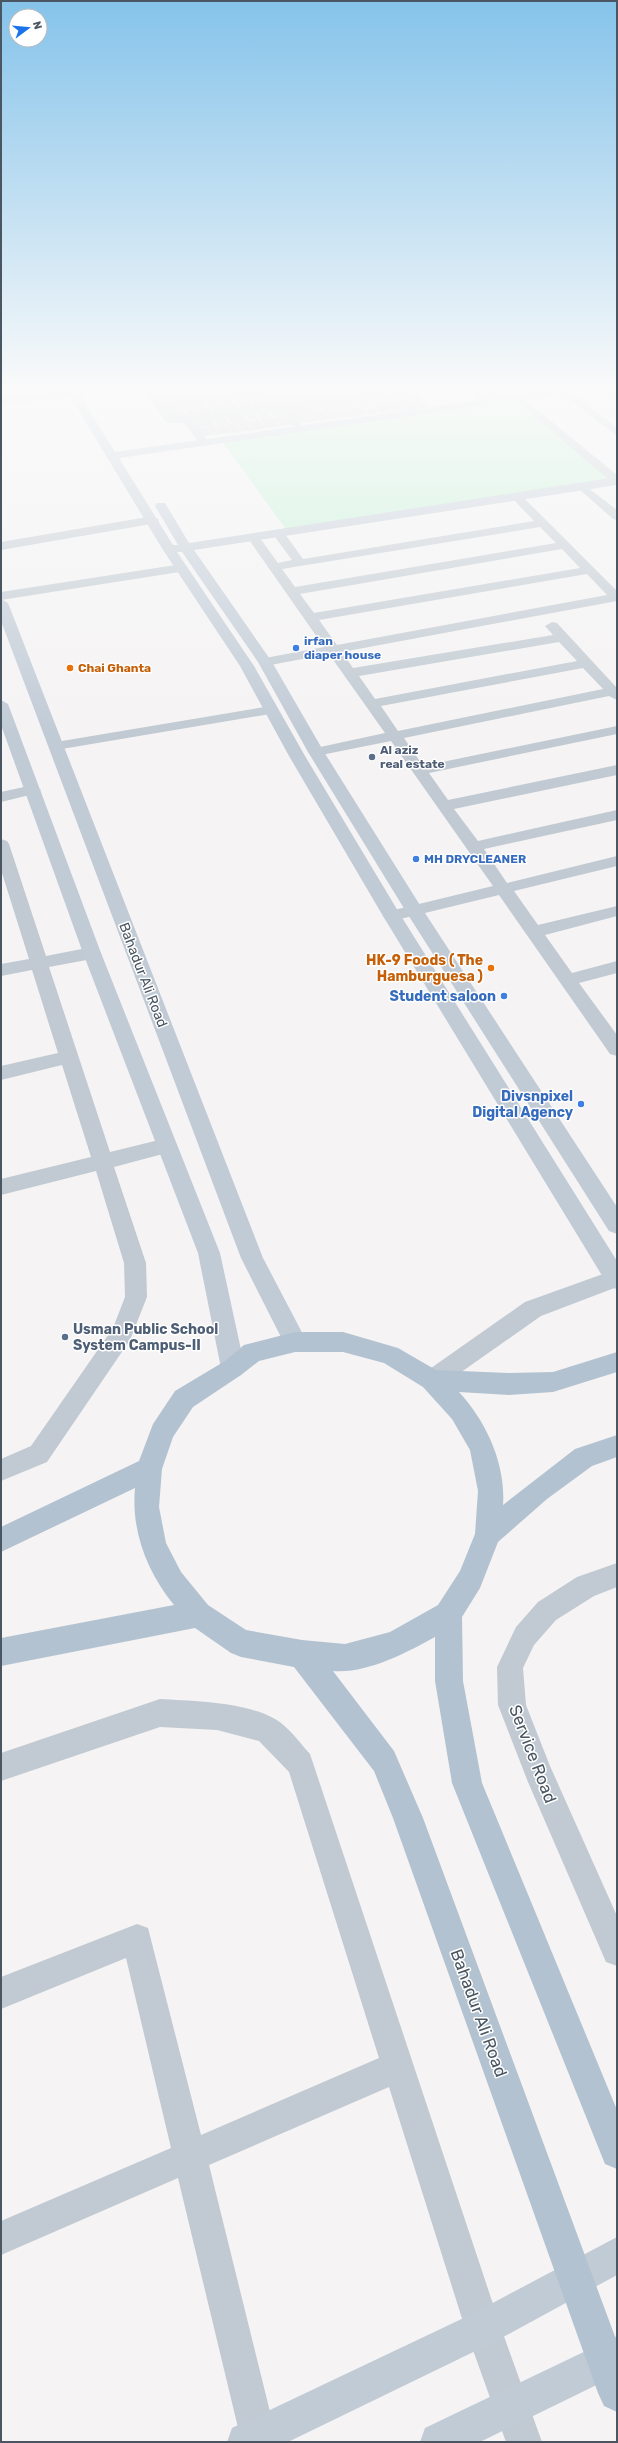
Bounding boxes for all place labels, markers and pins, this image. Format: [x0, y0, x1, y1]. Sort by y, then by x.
place label: irfan diaper house [304, 634, 381, 662]
marker: irfan diaper house [291, 643, 301, 653]
place label: Chai Ghanta [78, 661, 151, 675]
marker: Chai Ghanta [65, 663, 75, 673]
place label: Al aziz real estate [380, 743, 445, 771]
marker: Al aziz real estate [367, 752, 377, 762]
place label: MH DRYCLEANER [424, 852, 526, 866]
marker: MH DRYCLEANER [411, 854, 421, 864]
place label: HK-9 Foods ( The Hamburguesa ) [366, 952, 483, 985]
marker: HK-9 Foods ( The Hamburguesa ) [486, 963, 496, 973]
place label: Student saloon [389, 988, 496, 1005]
marker: Student saloon [499, 991, 509, 1001]
place label: Divsnpixel Digital Agency [472, 1088, 574, 1121]
marker: Divsnpixel Digital Agency [576, 1099, 586, 1109]
place label: Usman Public School System Campus-II [73, 1321, 218, 1354]
marker: Usman Public School System Campus-II [60, 1332, 70, 1342]

